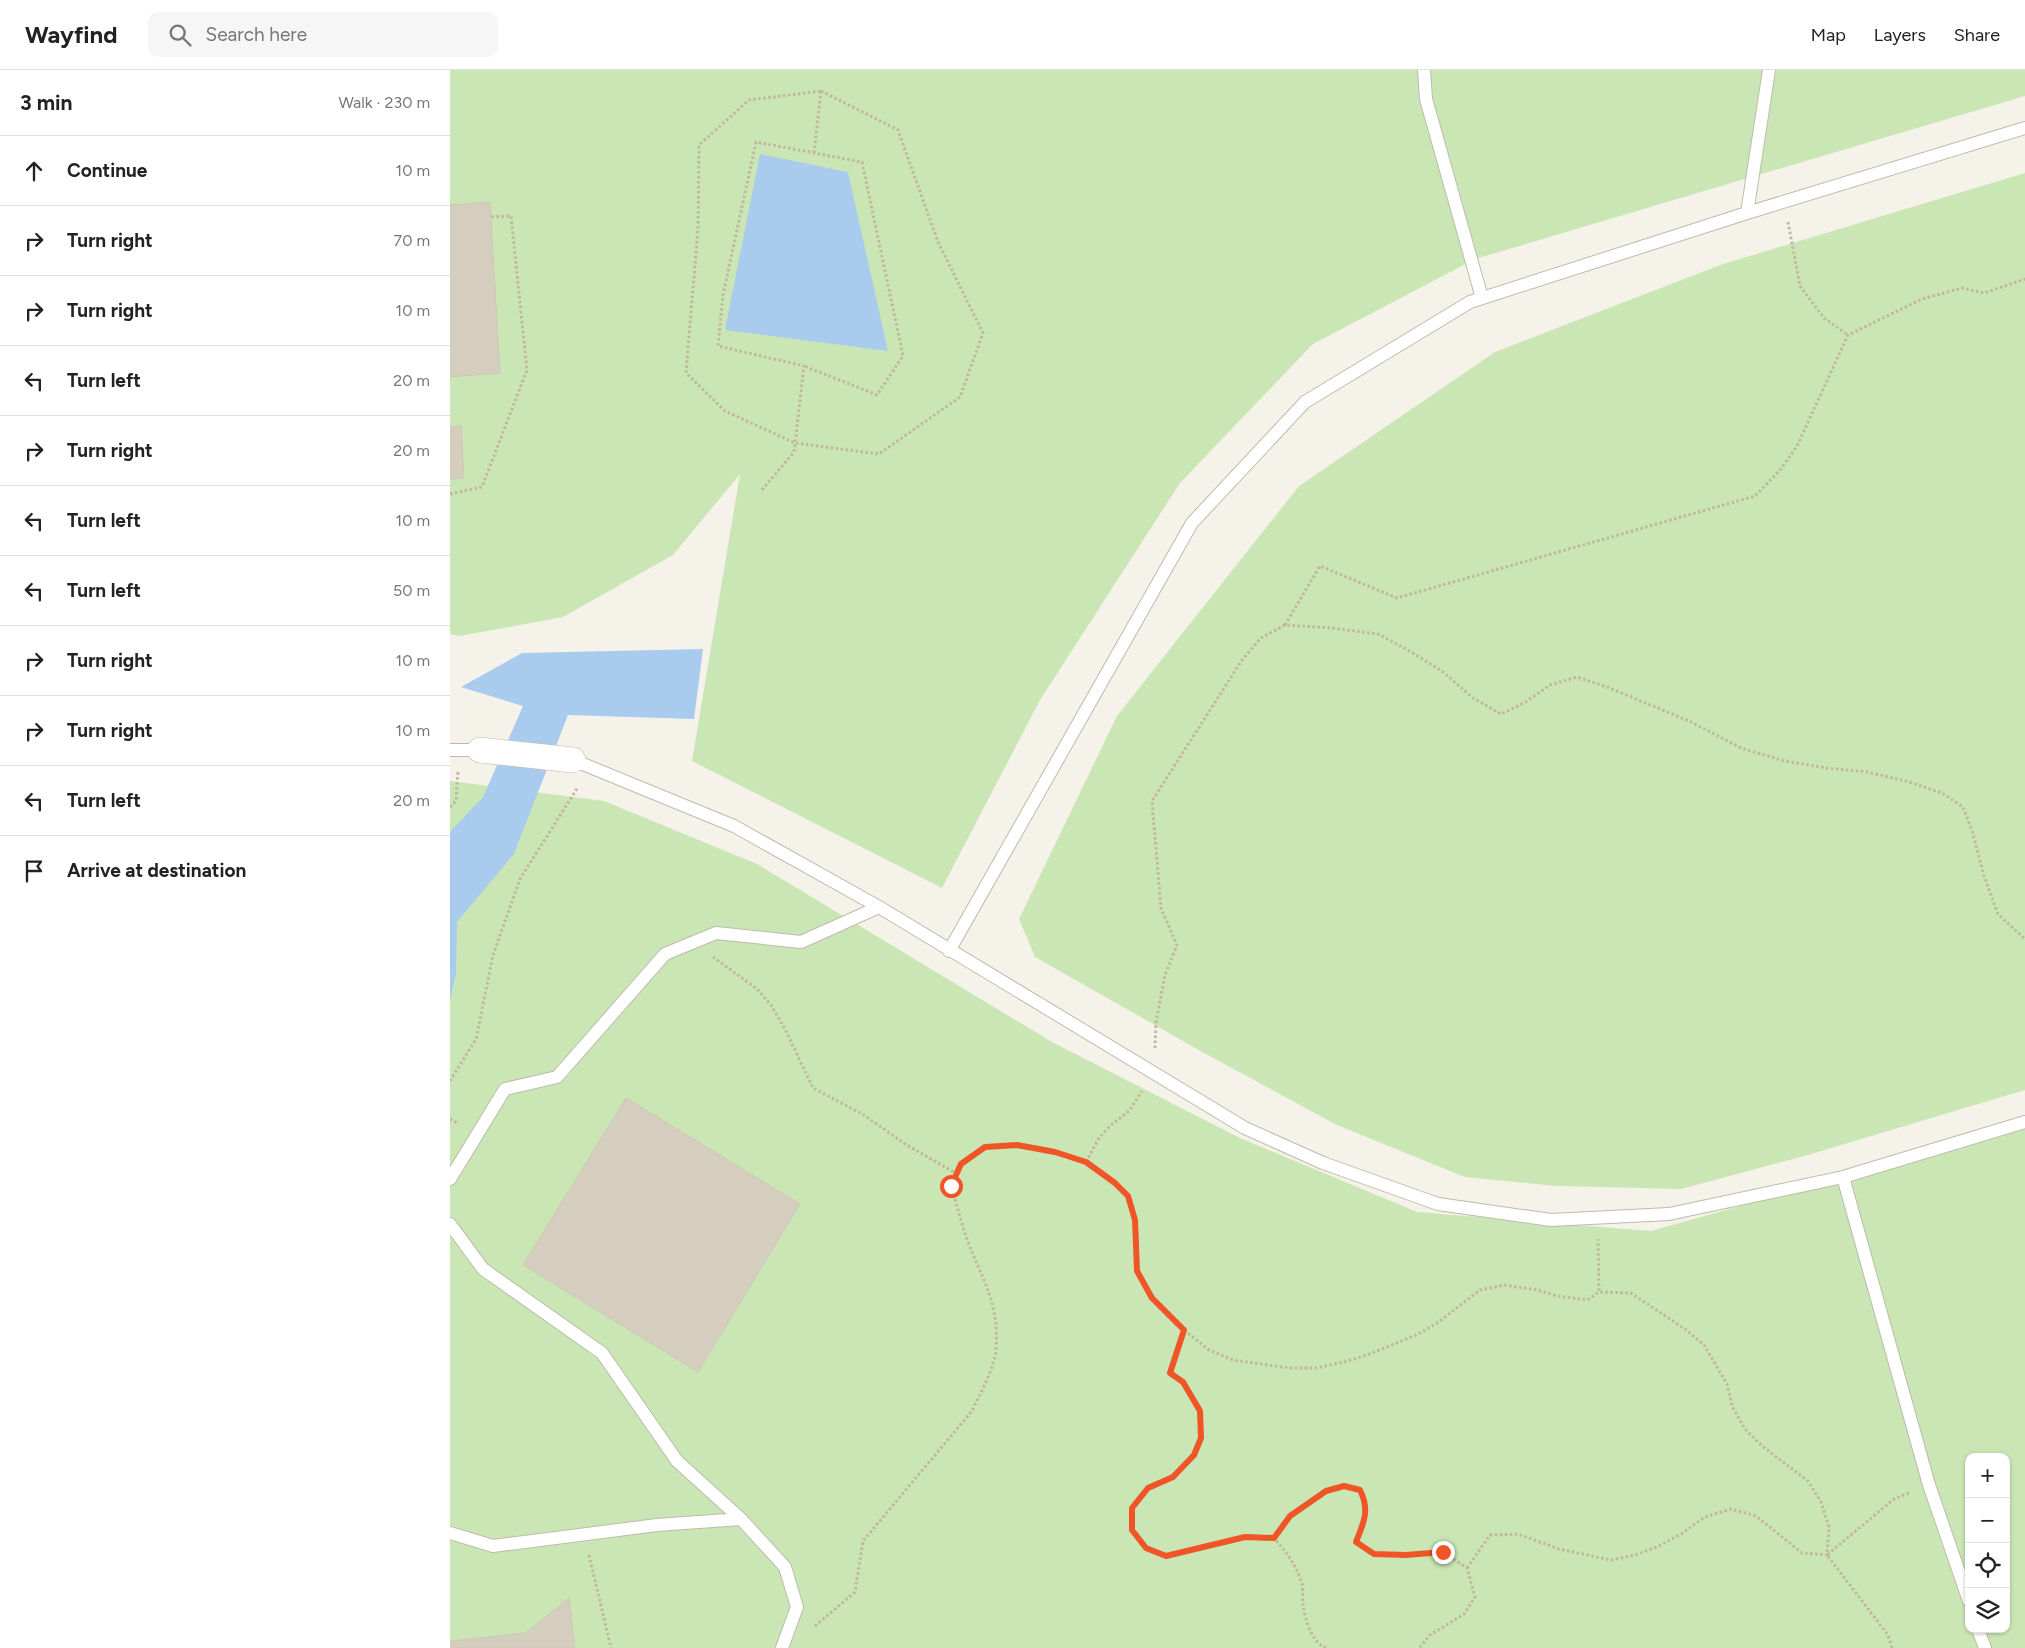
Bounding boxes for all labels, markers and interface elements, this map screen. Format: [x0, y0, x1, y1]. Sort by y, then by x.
search box [148, 12, 498, 57]
text: Wayfind [25, 20, 118, 49]
icon: search [166, 21, 194, 49]
text: Search here [206, 23, 307, 46]
text: Map [1811, 24, 1846, 46]
text: Layers [1874, 24, 1926, 46]
text: Share [1954, 24, 2000, 46]
text: 3 min [20, 90, 72, 115]
text: Walk · 230 m [338, 93, 430, 112]
icon: ahead [20, 157, 48, 185]
text: Continue [67, 159, 147, 182]
text: 10 m [396, 161, 430, 180]
icon: right [20, 227, 48, 255]
text: Turn right [67, 229, 153, 252]
text: 70 m [394, 231, 430, 250]
icon: right [20, 297, 48, 325]
text: Turn right [67, 299, 153, 322]
text: 10 m [396, 301, 430, 320]
icon: left [20, 367, 48, 395]
text: Turn left [67, 369, 141, 392]
text: 20 m [393, 371, 430, 390]
icon: right [20, 437, 48, 465]
text: Turn right [67, 439, 153, 462]
text: 20 m [393, 441, 430, 460]
icon: left [20, 507, 48, 535]
text: Turn left [67, 509, 141, 532]
text: 10 m [396, 511, 430, 530]
icon: left [20, 577, 48, 605]
text: Turn left [67, 579, 141, 602]
text: 50 m [393, 581, 430, 600]
icon: right [20, 647, 48, 675]
text: Turn right [67, 649, 153, 672]
text: 10 m [396, 651, 430, 670]
icon: right [20, 717, 48, 745]
text: Turn right [67, 719, 153, 742]
text: 10 m [396, 721, 430, 740]
icon: left [20, 787, 48, 815]
text: Turn left [67, 789, 141, 812]
text: 20 m [393, 791, 430, 810]
icon: arrive [20, 857, 48, 885]
text: Arrive at destination [67, 859, 246, 882]
route start [940, 1175, 963, 1198]
map controls [1965, 1453, 2010, 1633]
button: + [1965, 1453, 2010, 1498]
button: − [1965, 1498, 2010, 1543]
route end [1432, 1541, 1455, 1564]
button: locate [1965, 1543, 2010, 1588]
button: layers [1965, 1588, 2010, 1633]

